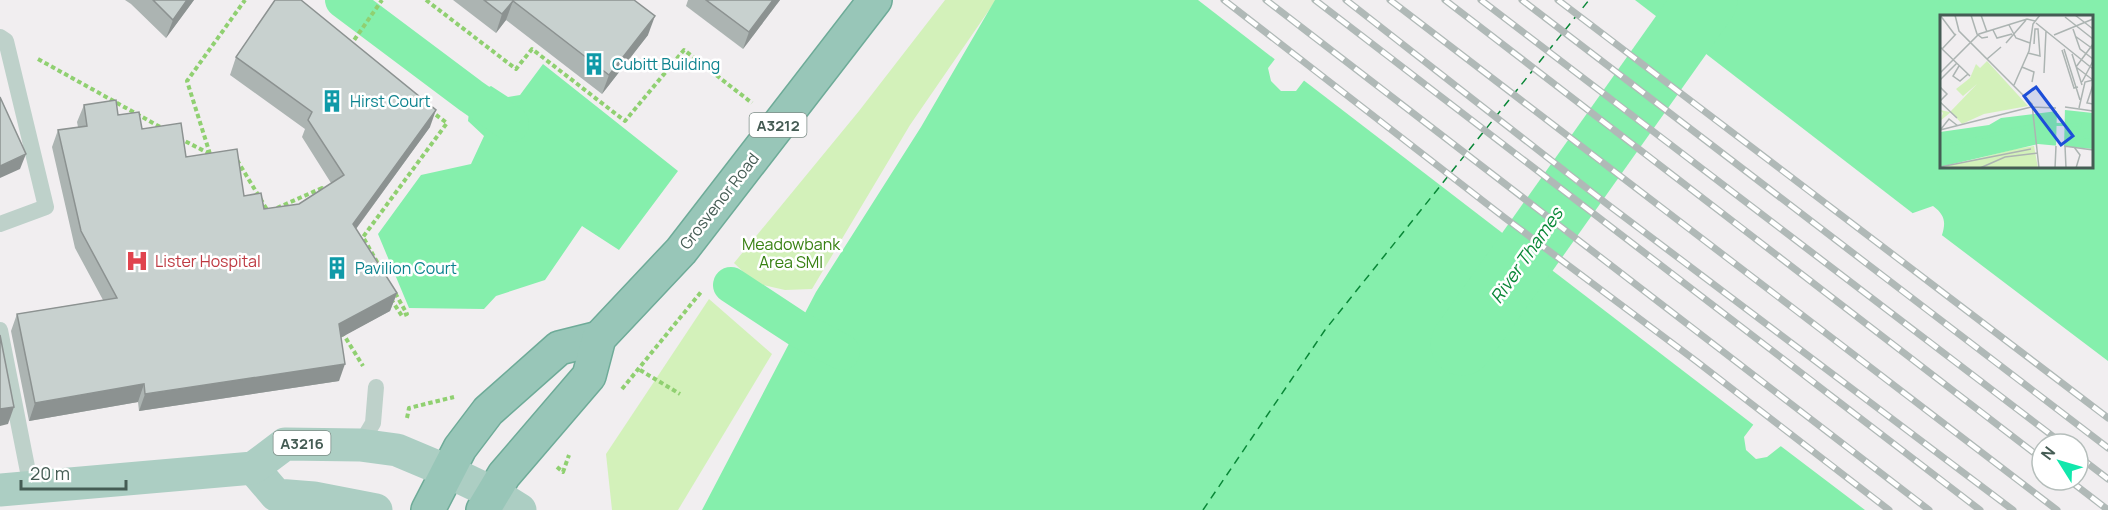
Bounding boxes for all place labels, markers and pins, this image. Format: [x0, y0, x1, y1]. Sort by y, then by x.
building icon: Cubitt Building [581, 51, 607, 77]
place label: Cubitt Building [612, 53, 720, 75]
building icon: Hirst Court [319, 88, 345, 114]
place label: Hirst Court [350, 90, 431, 112]
hospital icon: Lister Hospital [124, 248, 150, 274]
place label: Lister Hospital [155, 250, 261, 272]
building icon: Pavilion Court [324, 255, 350, 281]
place label: Pavilion Court [355, 257, 457, 279]

